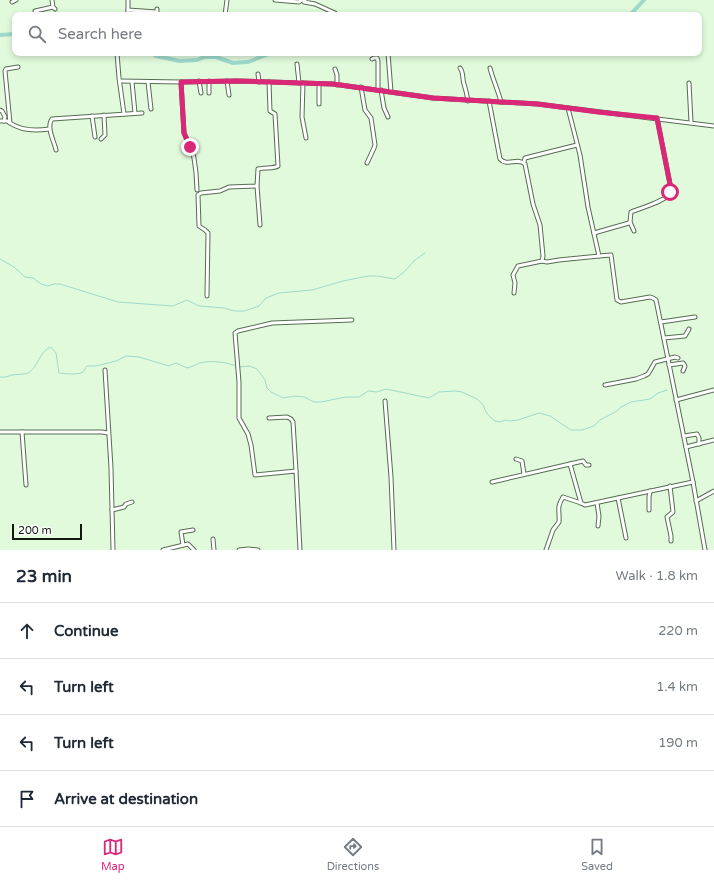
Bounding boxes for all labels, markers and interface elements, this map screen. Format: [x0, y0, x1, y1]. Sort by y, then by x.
search box [12, 12, 702, 56]
icon: search [26, 23, 48, 45]
text: Search here [58, 25, 142, 43]
route end [181, 138, 199, 156]
route start [661, 183, 679, 201]
scale bar [12, 522, 82, 541]
text: 200 m [18, 524, 52, 537]
text: 23 min [16, 566, 72, 587]
text: Walk · 1.8 km [616, 568, 698, 584]
icon: ahead [16, 620, 38, 642]
text: Continue [54, 622, 118, 640]
text: 220 m [658, 623, 698, 639]
icon: left [16, 676, 38, 698]
text: Turn left [54, 678, 114, 696]
text: 1.4 km [656, 679, 698, 695]
icon: left [16, 732, 38, 754]
text: Turn left [54, 734, 114, 752]
text: 190 m [658, 735, 698, 751]
icon: arrive [16, 788, 38, 810]
text: Arrive at destination [54, 790, 198, 808]
tab: Map [101, 836, 125, 873]
tab: Directions [327, 836, 379, 873]
tab: Saved [581, 836, 613, 873]

